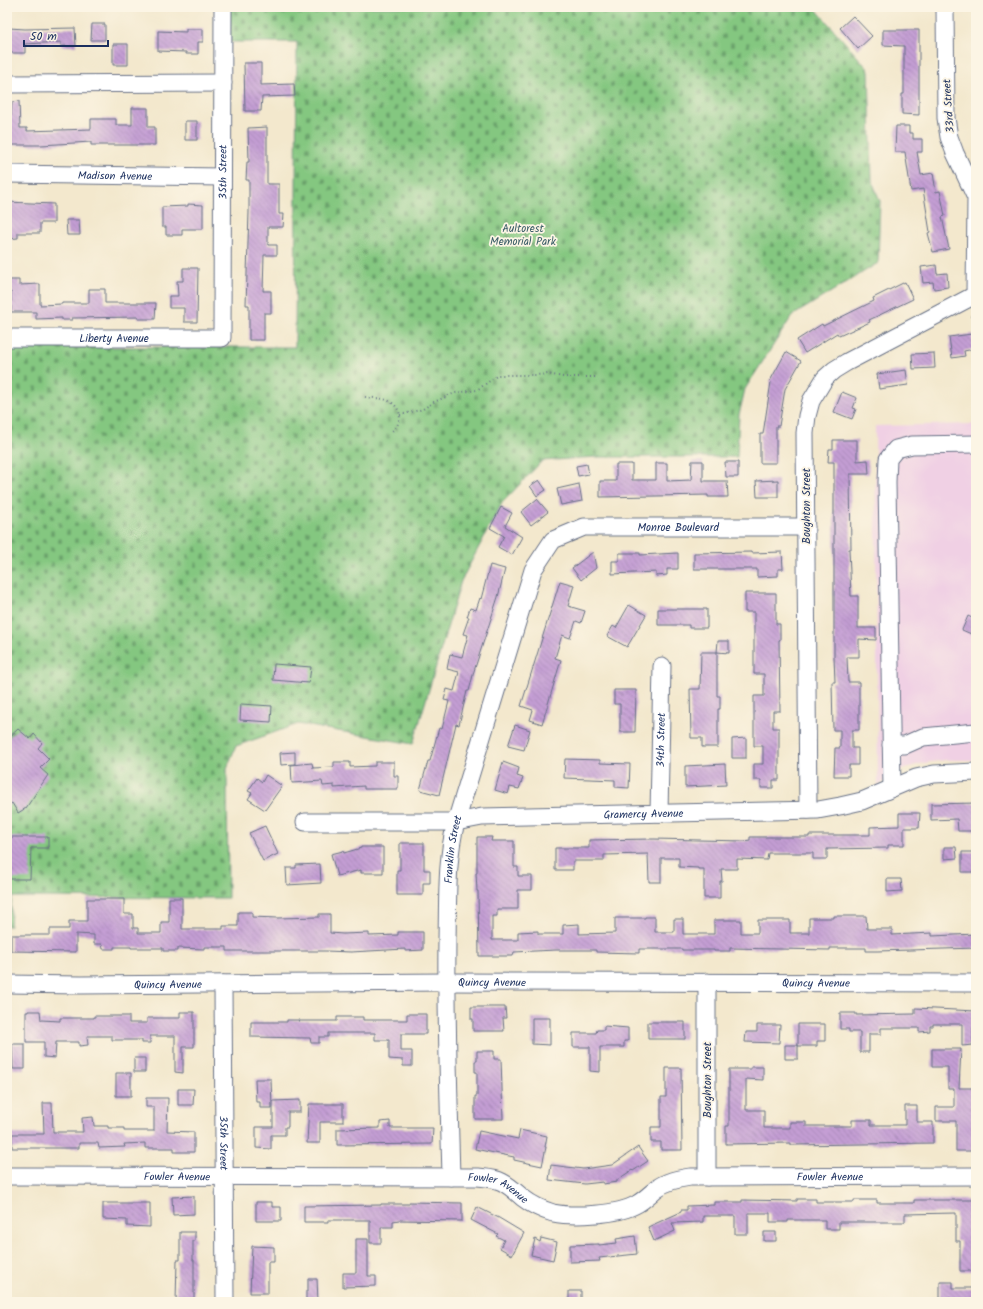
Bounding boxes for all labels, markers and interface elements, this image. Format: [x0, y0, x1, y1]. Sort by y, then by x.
scale bar [24, 22, 108, 48]
text: 50 m [30, 27, 57, 46]
street label: 33rd Street [938, 78, 960, 133]
street label: 35th Street [214, 144, 233, 199]
street label: Madison Avenue [78, 167, 152, 186]
park label: Aultorest Memorial Park [490, 220, 557, 251]
street label: Liberty Avenue [79, 330, 149, 348]
street label: Boughton Street [798, 467, 816, 544]
street label: Monroe Boulevard [637, 519, 719, 537]
street label: 34th Street [652, 712, 671, 768]
street label: Gramercy Avenue [603, 805, 684, 824]
street label: Franklin Street [440, 812, 468, 884]
street label: Quincy Avenue [458, 974, 526, 992]
street label: Quincy Avenue [782, 975, 850, 993]
street label: Quincy Avenue [134, 976, 202, 995]
street label: Boughton Street [699, 1041, 717, 1118]
street label: 35th Street [214, 1116, 232, 1171]
street label: Fowler Avenue [144, 1168, 210, 1186]
street label: Fowler Avenue [797, 1168, 863, 1187]
street label: Fowler Avenue [468, 1169, 532, 1209]

